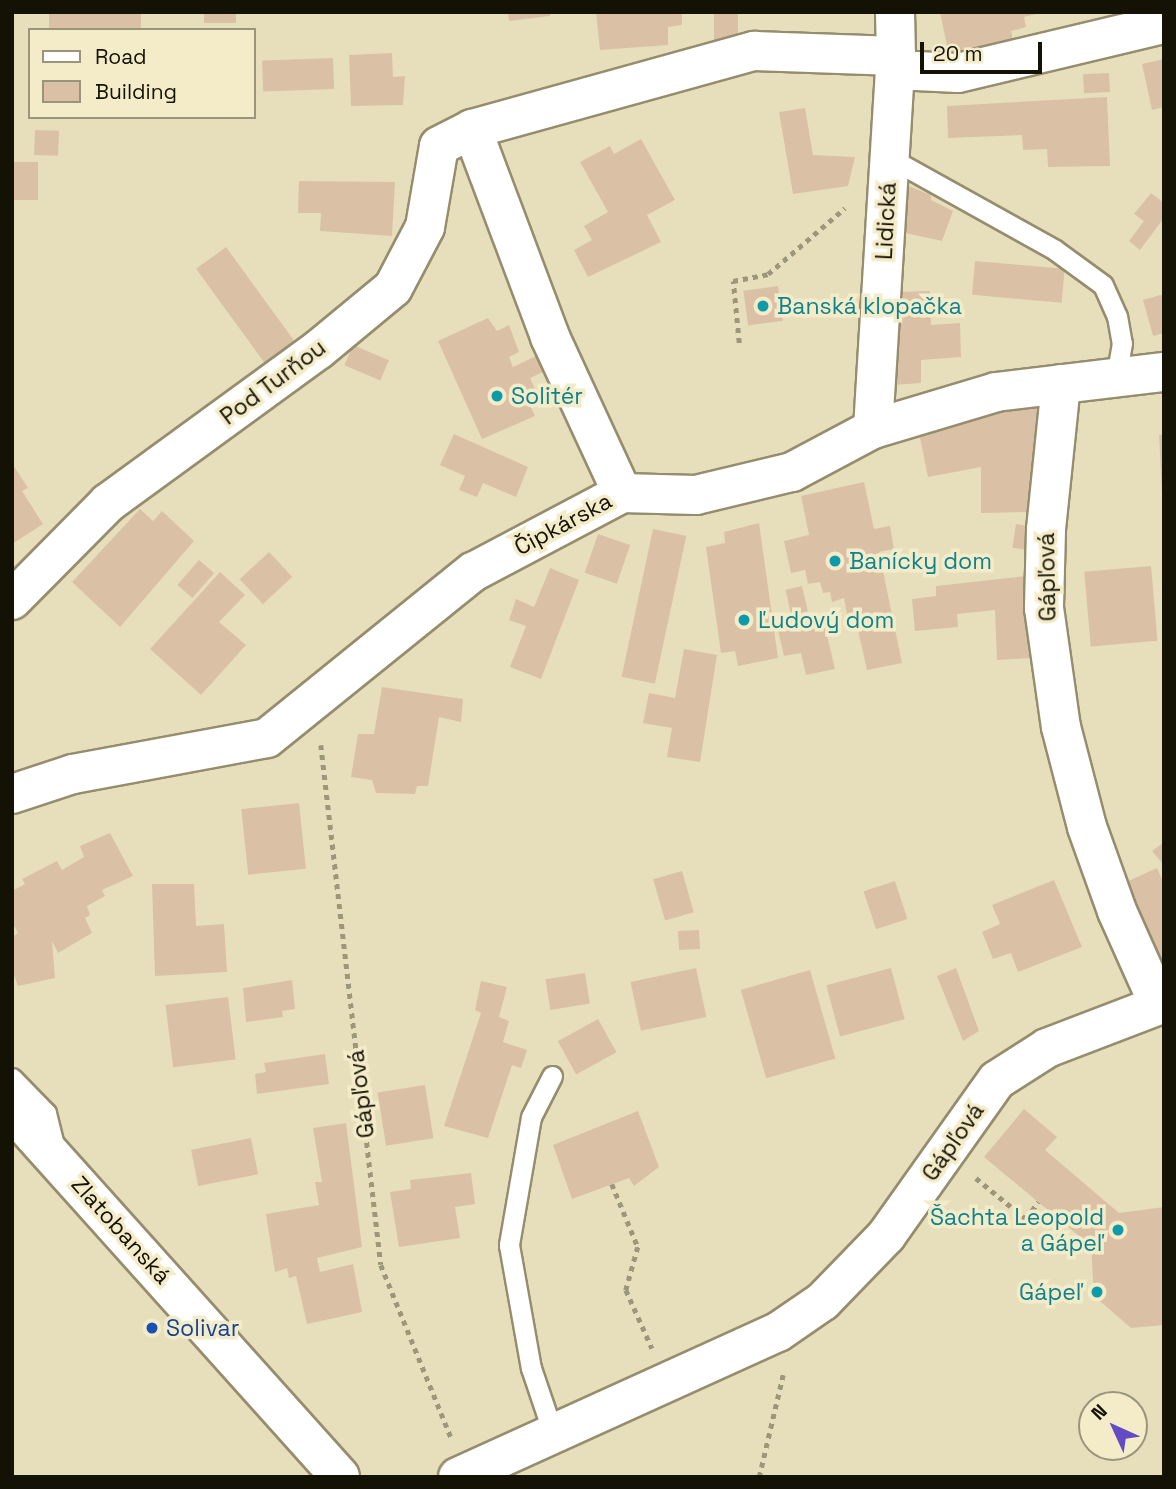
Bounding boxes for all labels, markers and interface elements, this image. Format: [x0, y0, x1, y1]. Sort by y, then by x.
legend [28, 28, 256, 119]
scale bar [924, 28, 1046, 72]
text: 20 m [933, 40, 983, 67]
text: Road [95, 43, 147, 70]
text: Building [95, 78, 177, 105]
street label: Lidická [870, 181, 902, 261]
place label: Banská klopačka [777, 292, 962, 320]
marker: Banská klopačka [755, 298, 771, 314]
street label: Pod Turňou [215, 333, 331, 431]
place label: Solitér [511, 382, 583, 410]
marker: Solitér [489, 388, 505, 404]
street label: Čipkárska [510, 487, 616, 561]
street label: Gápľová [1032, 532, 1062, 622]
place label: Banícky dom [849, 547, 992, 575]
marker: Banícky dom [827, 553, 843, 569]
place label: Ľudový dom [758, 606, 894, 634]
marker: Ľudový dom [736, 612, 752, 628]
street label: Gápľová [342, 1048, 380, 1140]
street label: Gápľová [916, 1098, 990, 1186]
street label: Zlatobanská [65, 1170, 177, 1290]
place label: Šachta Leopold a Gápeľ [930, 1203, 1104, 1257]
marker: Šachta Leopold a Gápeľ [1110, 1222, 1126, 1238]
place label: Gápeľ [1019, 1278, 1083, 1306]
marker: Gápeľ [1089, 1284, 1105, 1300]
place label: Solivar [166, 1314, 240, 1342]
marker: Solivar [144, 1320, 160, 1336]
north arrow [1078, 1391, 1148, 1461]
text: N [1086, 1399, 1113, 1426]

